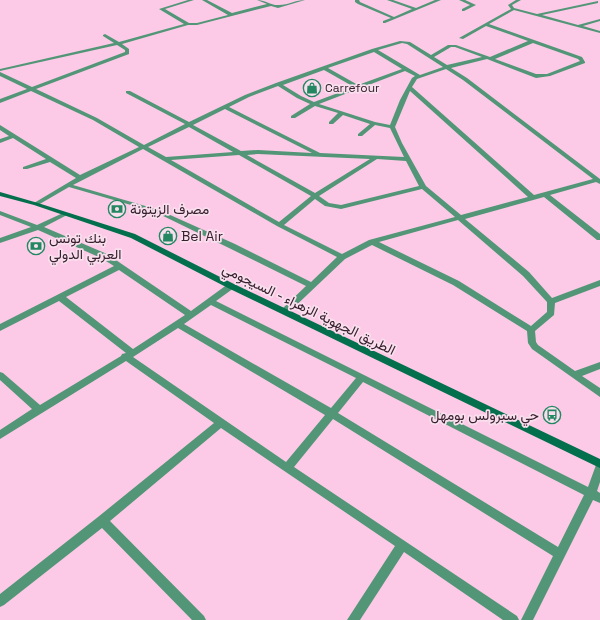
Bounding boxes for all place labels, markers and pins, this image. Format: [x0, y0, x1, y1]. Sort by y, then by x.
shop icon: Carrefour [302, 78, 322, 98]
place label: Carrefour [325, 80, 380, 96]
bank icon: مصرف الزيتونة [107, 199, 127, 219]
place label: مصرف الزيتونة [130, 200, 209, 218]
shop icon: Bel Air [158, 226, 178, 246]
place label: Bel Air [181, 227, 223, 245]
place label: بنك تونس العربي الدولي [49, 229, 122, 266]
bank icon: بنك تونس العربي الدولي [26, 236, 46, 256]
bus stop icon: حي سبرولس بومهل [542, 405, 562, 425]
place label: حي سبرولس بومهل [431, 406, 539, 427]

